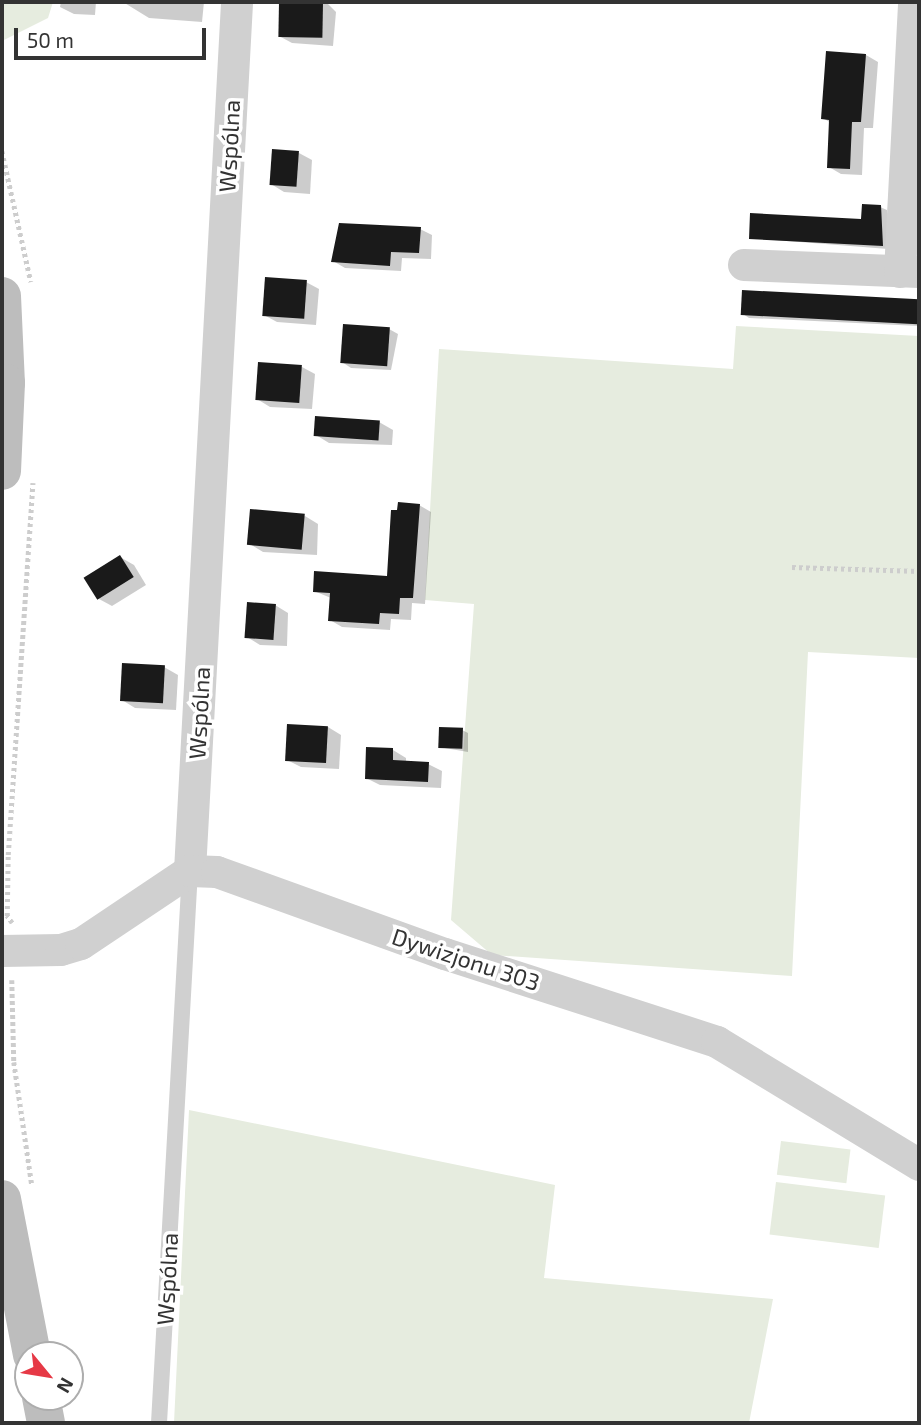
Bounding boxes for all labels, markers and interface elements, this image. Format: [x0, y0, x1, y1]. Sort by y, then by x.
scale bar [18, 14, 210, 58]
text: 50 m [27, 27, 74, 52]
street label: Wspólna [213, 99, 245, 193]
street label: Wspólna [183, 666, 215, 760]
street label: Dywizjonu 303 [389, 922, 543, 996]
street label: Wspólna [151, 1232, 183, 1326]
north arrow [14, 1341, 84, 1411]
text: N [52, 1374, 79, 1397]

